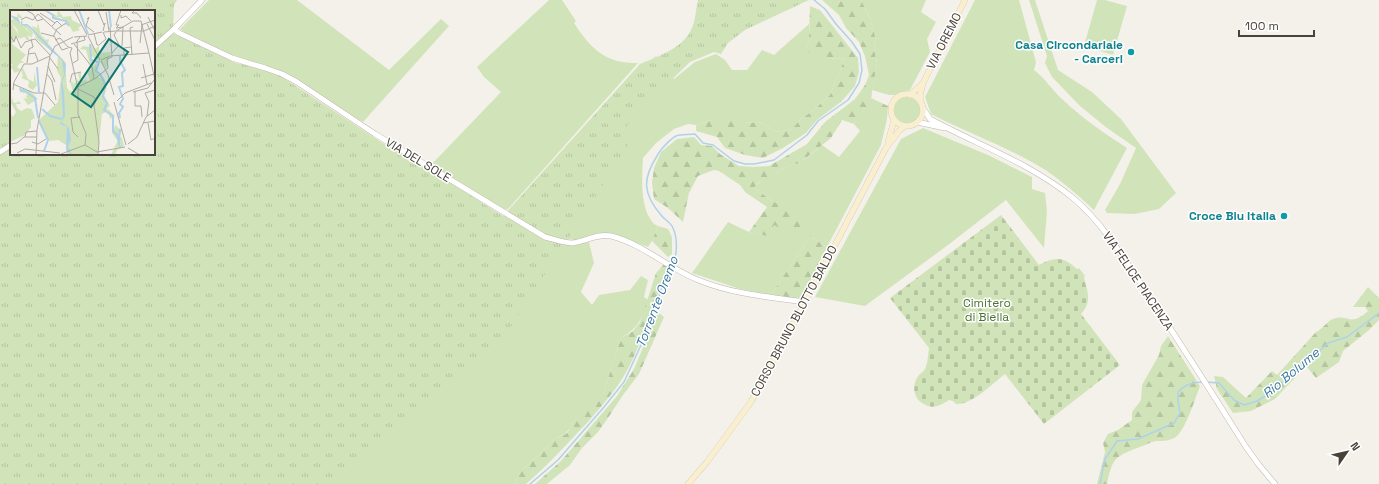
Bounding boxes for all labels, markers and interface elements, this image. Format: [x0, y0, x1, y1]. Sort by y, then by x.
inset map [10, 10, 155, 155]
street label: VIA OREMO [923, 10, 965, 72]
scale bar [1239, 12, 1314, 38]
text: 100 m [1245, 18, 1279, 34]
place label: Casa Circondariale - Carceri [1015, 37, 1123, 67]
marker: Casa Circondariale - Carceri [1126, 47, 1136, 57]
street label: VIA DEL SOLE [382, 134, 454, 186]
place label: Croce Blu Italia [1189, 208, 1276, 224]
marker: Croce Blu Italia [1279, 211, 1289, 221]
street label: VIA FELICE PIACENZA [1099, 229, 1177, 334]
street label: CORSO BRUNO BLOTTO BALDO [747, 243, 841, 399]
water label: Torrente Oremo [632, 253, 683, 350]
park label: Cimitero di Biella [963, 295, 1011, 325]
water label: Rio Bolume [1259, 343, 1324, 402]
north arrow [1327, 432, 1367, 472]
text: N [1347, 439, 1363, 453]

